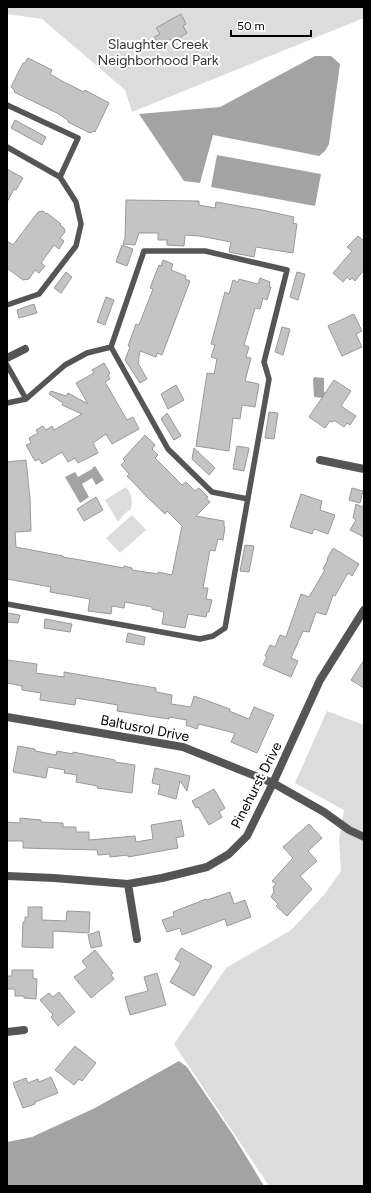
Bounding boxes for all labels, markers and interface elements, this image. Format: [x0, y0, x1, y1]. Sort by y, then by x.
scale bar [231, 12, 311, 38]
text: 50 m [237, 19, 265, 33]
park label: Slaughter Creek Neighborhood Park [97, 36, 219, 69]
street label: Baltusrol Drive [99, 712, 191, 746]
street label: Pinehurst Drive [227, 739, 286, 831]

